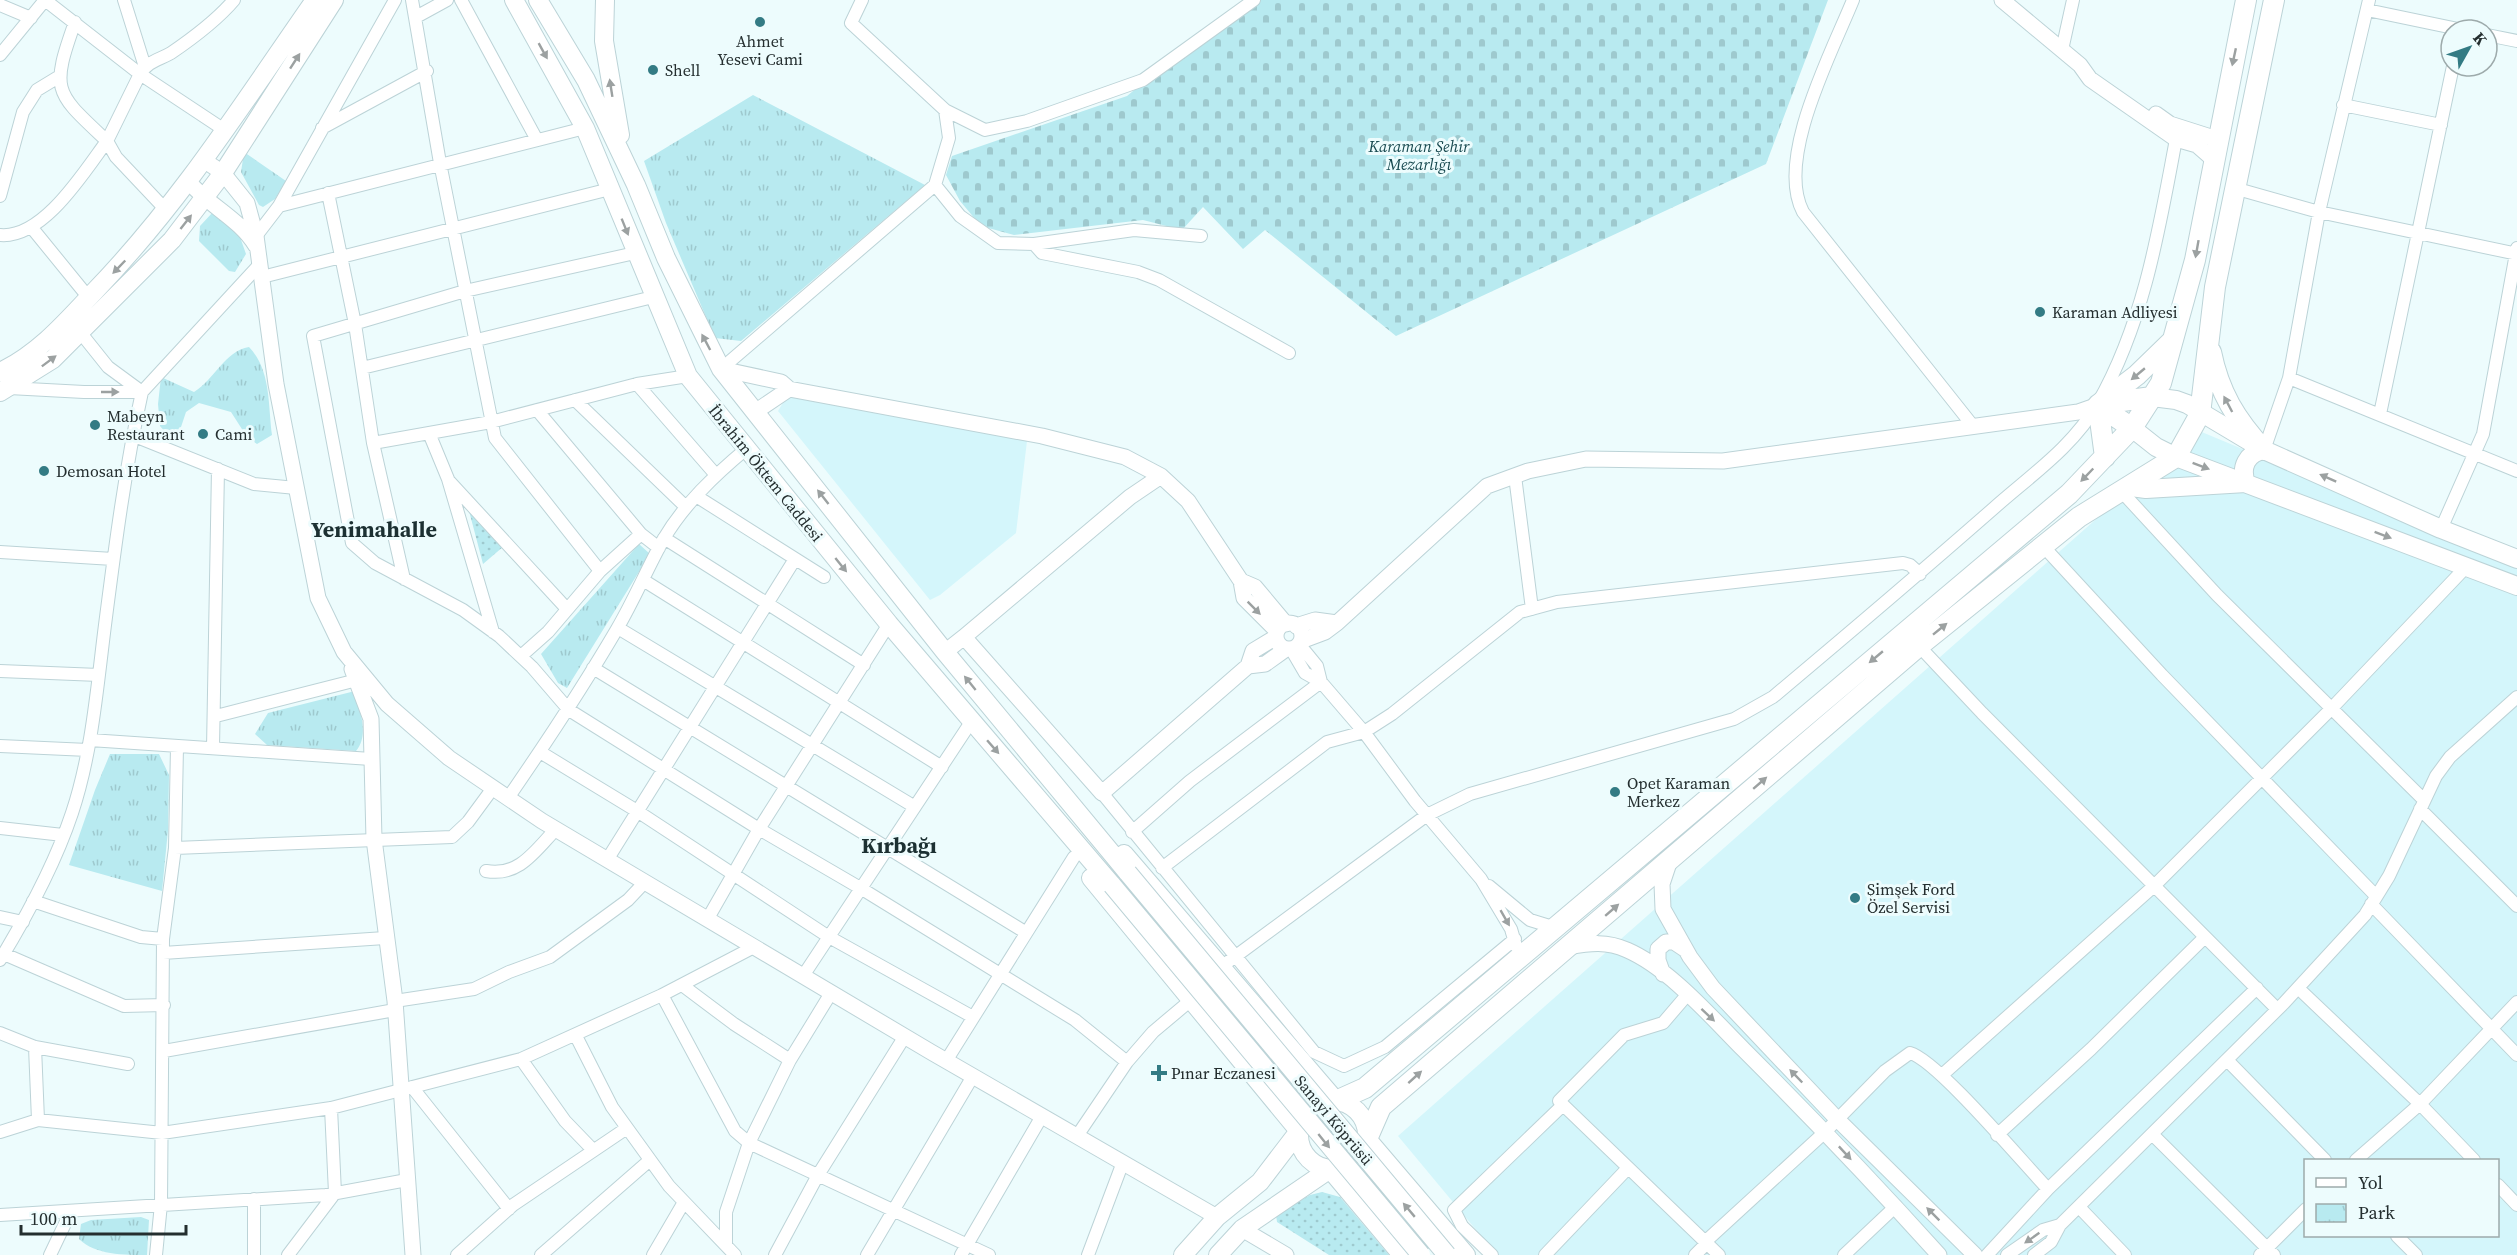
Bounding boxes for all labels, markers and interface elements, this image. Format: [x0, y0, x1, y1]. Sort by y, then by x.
marker: Ahmet Yesevi Cami [753, 15, 767, 29]
north arrow [2439, 18, 2499, 78]
text: K [2468, 27, 2493, 50]
place label: Ahmet Yesevi Cami [717, 30, 803, 70]
one-way arrow [538, 43, 548, 60]
one-way arrow [2229, 48, 2238, 67]
one-way arrow [289, 53, 301, 69]
place label: Shell [665, 59, 700, 81]
marker: Shell [646, 63, 660, 77]
one-way arrow [607, 78, 616, 97]
park label: Karaman Şehir Mezarlığı [1368, 135, 1470, 175]
one-way arrow [180, 214, 193, 230]
one-way arrow [620, 219, 630, 237]
one-way arrow [2192, 239, 2201, 258]
one-way arrow [112, 259, 126, 274]
place label: Karaman Adliyesi [2052, 301, 2178, 323]
marker: Karaman Adliyesi [2033, 305, 2047, 319]
one-way arrow [701, 333, 711, 350]
one-way arrow [42, 355, 57, 367]
one-way arrow [2131, 367, 2146, 380]
one-way arrow [100, 387, 119, 397]
one-way arrow [2223, 395, 2233, 412]
street label: İbrahim Öktem Caddesi [704, 400, 828, 546]
place label: Mabeyn Restaurant [107, 405, 185, 445]
marker: Mabeyn Restaurant [88, 418, 102, 432]
place label: Cami [215, 423, 253, 445]
marker: Cami [196, 427, 210, 441]
place label: Demosan Hotel [56, 460, 166, 482]
one-way arrow [2192, 462, 2210, 471]
marker: Demosan Hotel [37, 464, 51, 478]
one-way arrow [2080, 468, 2094, 482]
one-way arrow [2319, 473, 2337, 483]
one-way arrow [816, 489, 829, 505]
district label: Yenimahalle [311, 514, 437, 544]
one-way arrow [2375, 531, 2393, 541]
one-way arrow [834, 558, 847, 573]
one-way arrow [1247, 601, 1261, 615]
one-way arrow [1932, 623, 1948, 636]
one-way arrow [1868, 651, 1884, 664]
one-way arrow [965, 675, 977, 690]
one-way arrow [986, 739, 999, 754]
place label: Opet Karaman Merkez [1627, 772, 1730, 812]
one-way arrow [1752, 777, 1767, 790]
marker: Opet Karaman Merkez [1608, 785, 1622, 799]
district label: Kırbağı [861, 830, 937, 860]
place label: Şimşek Ford Özel Servisi [1867, 878, 1955, 918]
marker: Şimşek Ford Özel Servisi [1848, 891, 1862, 905]
one-way arrow [1604, 904, 1619, 917]
one-way arrow [1500, 910, 1510, 927]
one-way arrow [1700, 1008, 1715, 1022]
place label: Pınar Eczanesi [1171, 1062, 1276, 1084]
marker: Pınar Eczanesi [1152, 1066, 1166, 1080]
one-way arrow [1789, 1069, 1803, 1083]
street label: Sanayi Köprüsü [1290, 1070, 1378, 1170]
one-way arrow [1407, 1071, 1422, 1084]
one-way arrow [1317, 1133, 1330, 1149]
one-way arrow [1838, 1146, 1852, 1161]
legend [2304, 1159, 2499, 1237]
text: Yol [2358, 1170, 2383, 1195]
scale bar [21, 1198, 186, 1236]
text: Park [2358, 1200, 2395, 1225]
one-way arrow [1403, 1202, 1416, 1218]
text: 100 m [30, 1206, 77, 1231]
one-way arrow [1926, 1207, 1941, 1221]
one-way arrow [2024, 1232, 2040, 1244]

